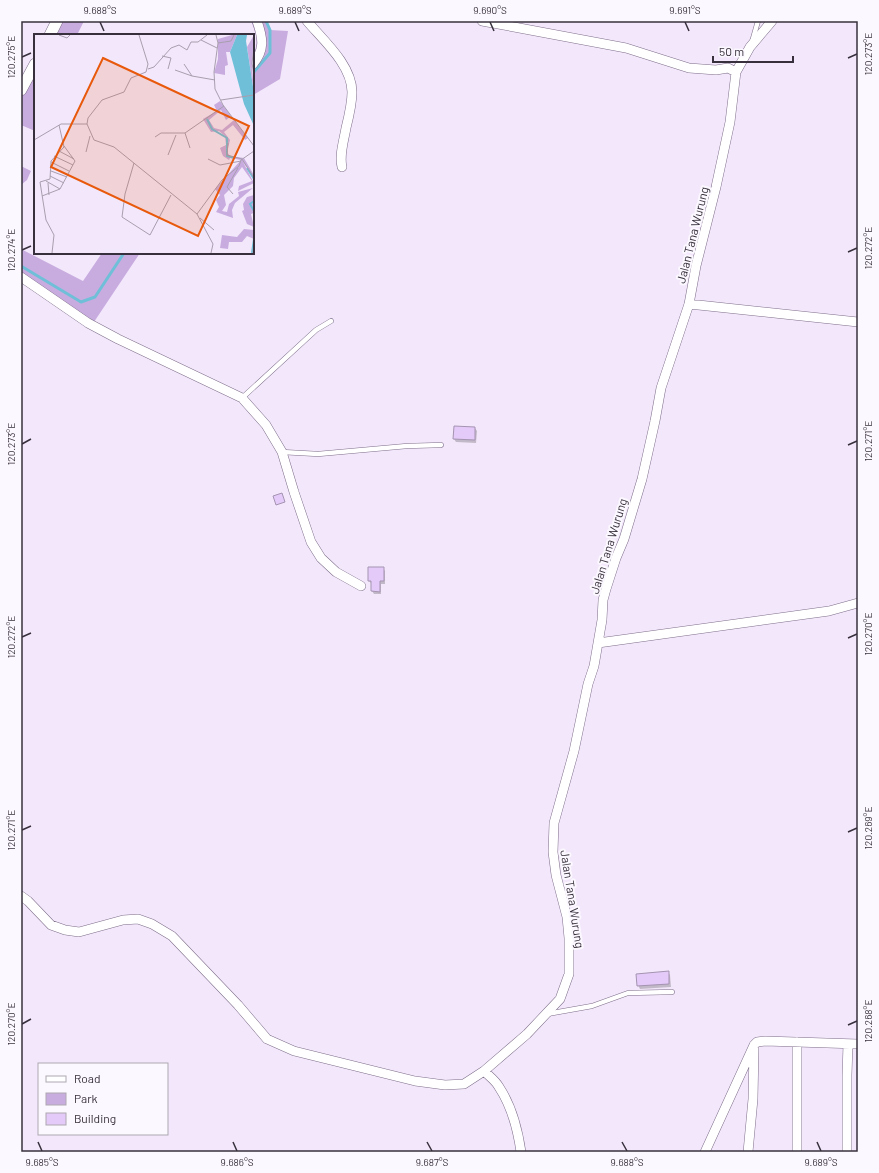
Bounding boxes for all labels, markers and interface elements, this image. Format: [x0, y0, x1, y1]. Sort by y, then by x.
text: 9.688°S [83, 4, 117, 16]
text: 9.689°S [278, 4, 312, 16]
text: 9.690°S [473, 4, 507, 16]
text: 9.691°S [669, 4, 701, 16]
text: 120.273°E [862, 33, 874, 75]
inset map [34, 34, 254, 254]
text: 120.275°E [5, 36, 17, 78]
scale bar [713, 38, 793, 64]
text: 50 m [719, 44, 744, 58]
street label: Jalan Tana Wurung [673, 185, 711, 285]
text: 120.272°E [862, 227, 874, 269]
text: 120.274°E [5, 229, 17, 271]
text: 120.271°E [862, 421, 874, 461]
text: 120.273°E [5, 423, 17, 465]
street label: Jalan Tana Wurung [587, 497, 629, 595]
text: 120.270°E [862, 613, 874, 655]
text: 120.272°E [5, 616, 17, 658]
text: 120.269°E [862, 807, 874, 849]
text: 120.271°E [5, 810, 17, 850]
street label: Jalan Tana Wurung [558, 849, 588, 949]
text: 120.268°E [862, 1000, 874, 1042]
text: 120.270°E [5, 1003, 17, 1045]
legend [38, 1063, 168, 1135]
text: Road [74, 1071, 101, 1085]
text: Park [74, 1091, 98, 1105]
text: Building [74, 1111, 116, 1125]
text: 9.685°S [25, 1156, 59, 1168]
text: 9.686°S [220, 1156, 254, 1168]
text: 9.687°S [416, 1156, 449, 1168]
text: 9.688°S [610, 1156, 644, 1168]
text: 9.689°S [804, 1156, 838, 1168]

